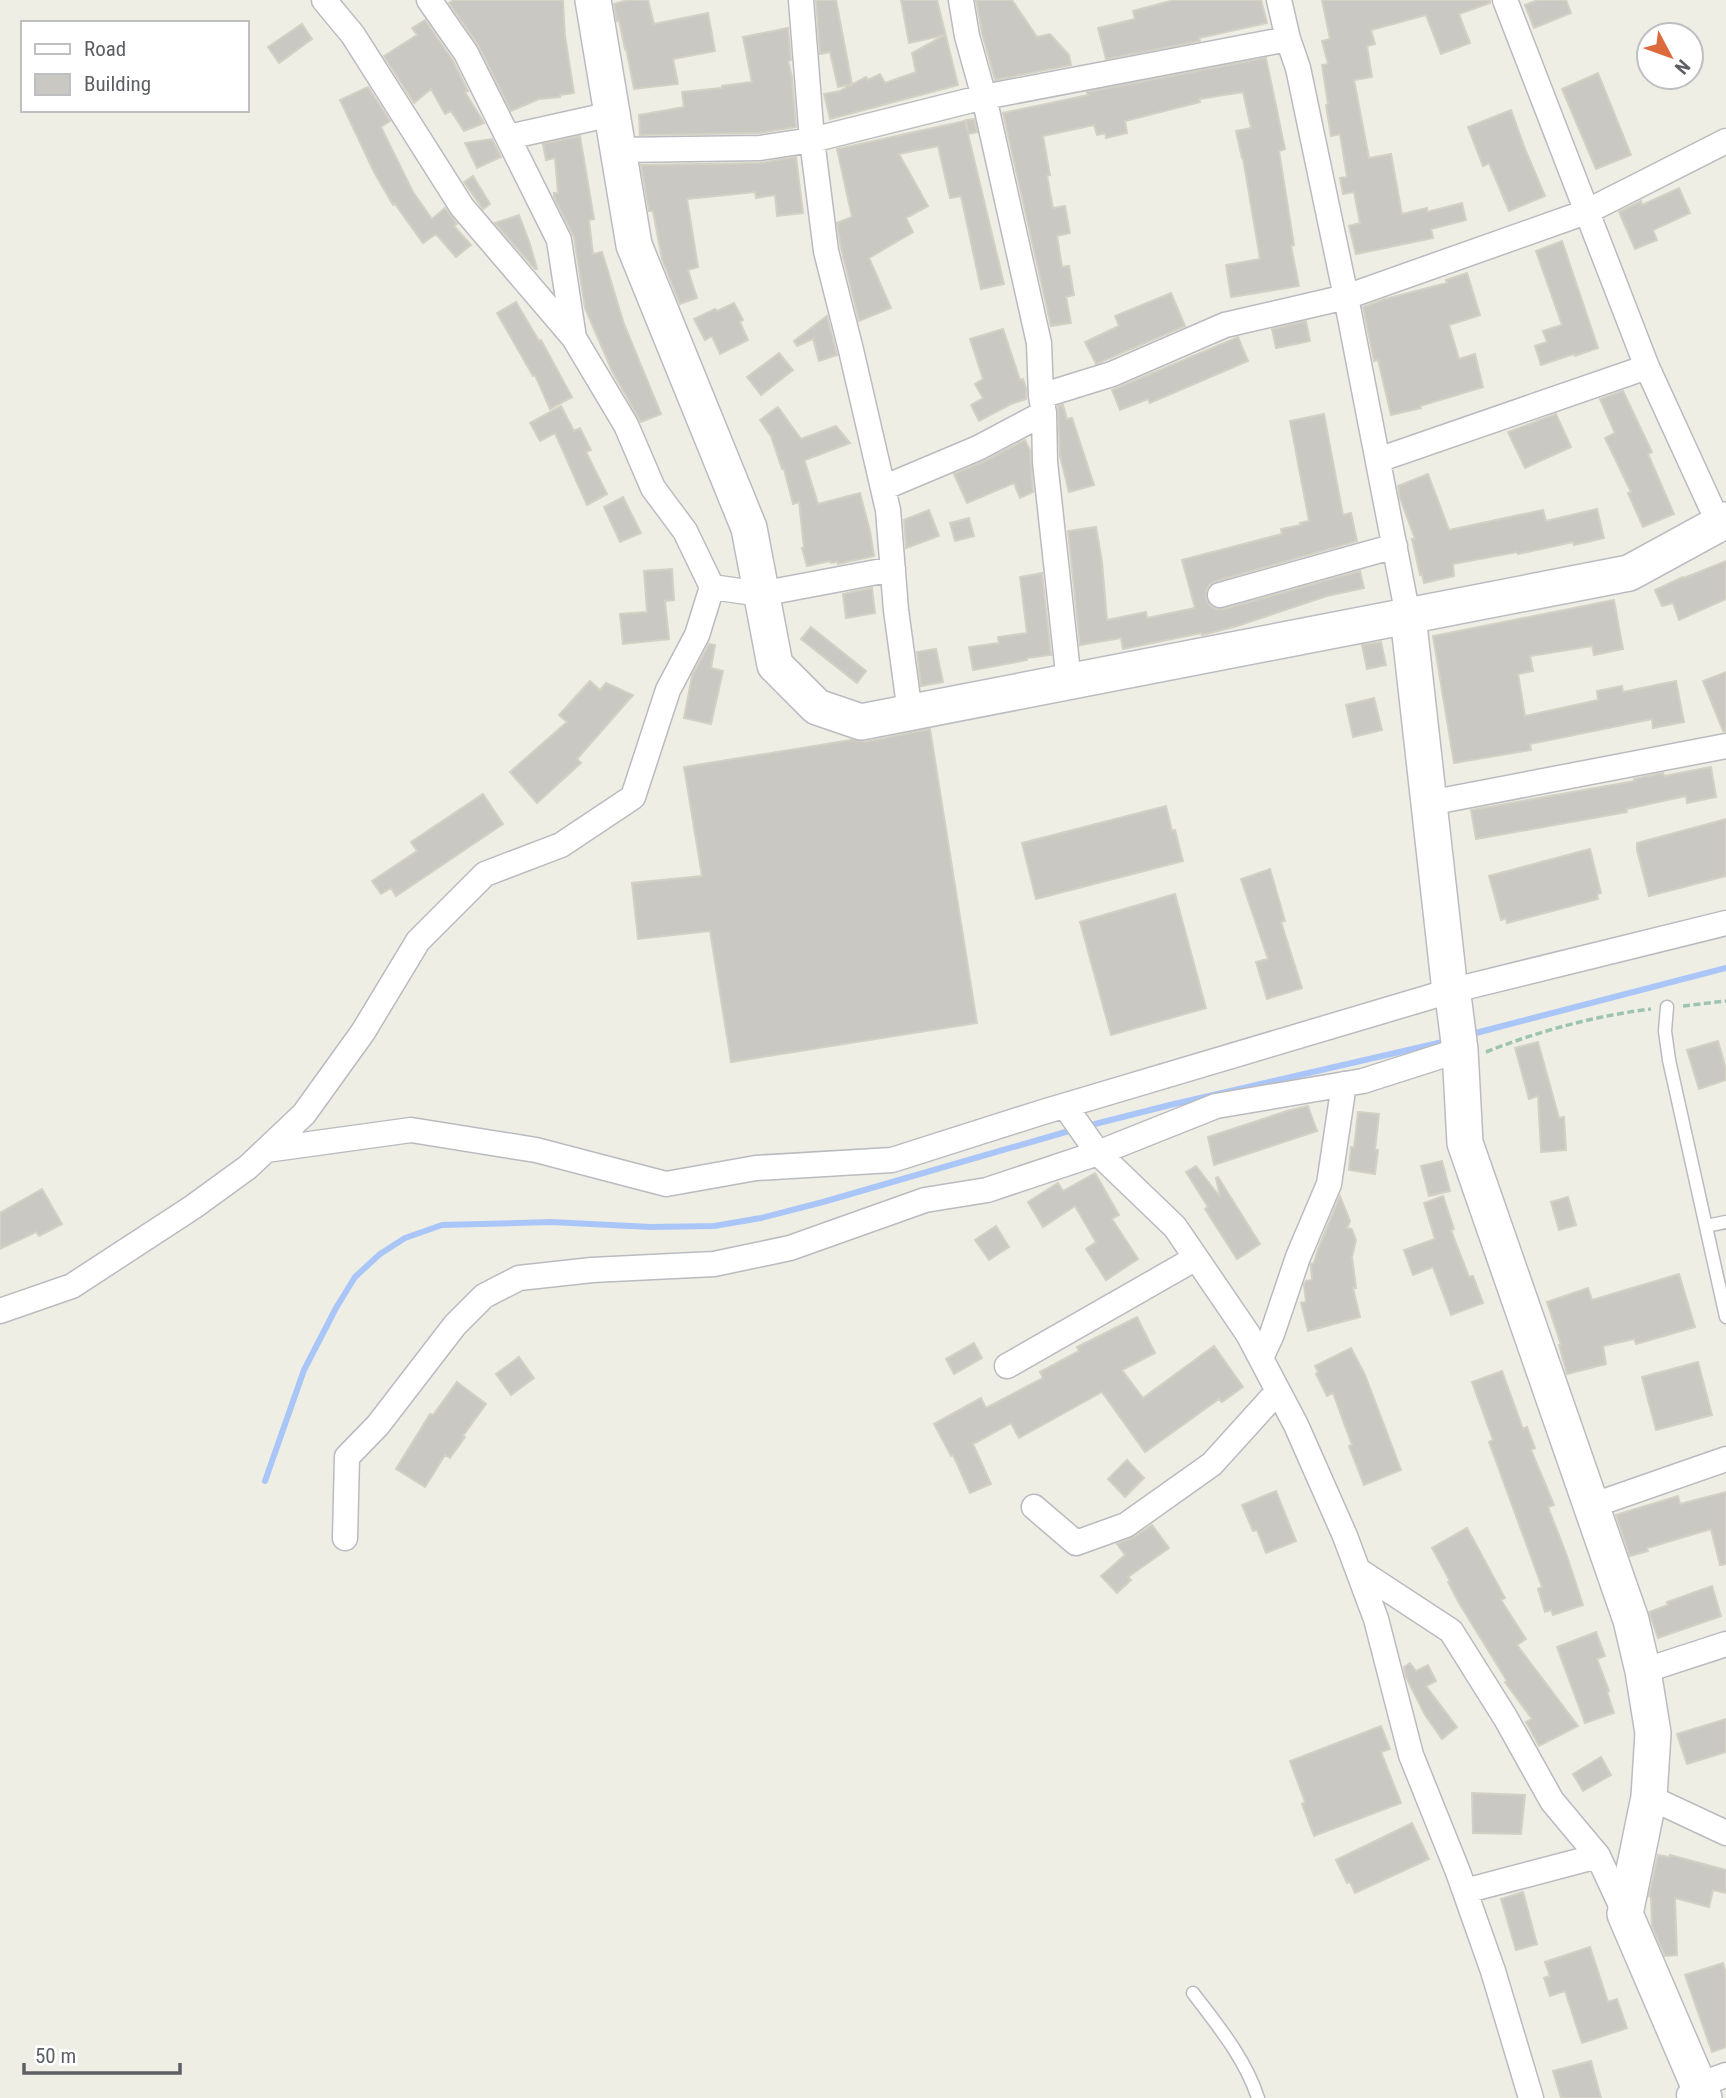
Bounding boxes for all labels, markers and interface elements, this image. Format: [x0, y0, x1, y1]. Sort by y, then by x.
legend [21, 21, 248, 112]
north arrow [1635, 21, 1705, 91]
text: Road [84, 37, 126, 61]
text: N [1670, 55, 1695, 79]
text: Building [84, 72, 151, 96]
scale bar [24, 2032, 180, 2076]
text: 50 m [35, 2044, 76, 2068]

